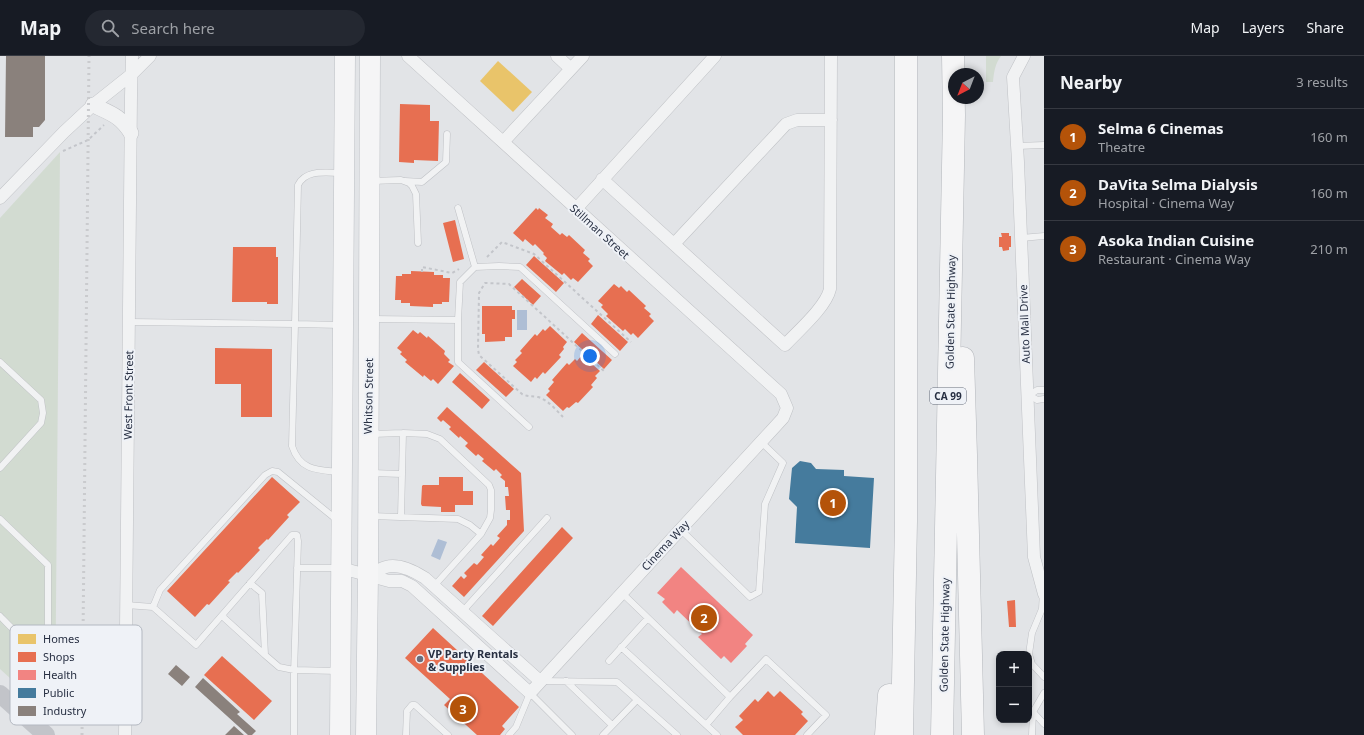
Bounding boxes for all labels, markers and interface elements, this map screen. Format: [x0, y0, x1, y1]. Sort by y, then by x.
search box [85, 10, 365, 46]
text: Map [20, 15, 61, 41]
icon: search [99, 17, 121, 39]
text: Search here [131, 18, 215, 38]
text: Map [1191, 18, 1220, 37]
text: Layers [1242, 18, 1284, 37]
text: Share [1306, 18, 1344, 37]
north arrow [948, 68, 984, 104]
text: Nearby [1060, 71, 1122, 94]
text: 3 results [1296, 73, 1348, 91]
text: Selma 6 Cinemas [1098, 118, 1224, 138]
text: 1 [1069, 128, 1077, 146]
text: 160 m [1310, 128, 1348, 146]
text: Theatre [1098, 138, 1145, 156]
text: DaVita Selma Dialysis [1098, 174, 1258, 194]
text: 2 [1069, 184, 1077, 202]
text: 160 m [1310, 184, 1348, 202]
text: Hospital · Cinema Way [1098, 194, 1234, 212]
street label: Stillman Street [567, 200, 633, 262]
text: Asoka Indian Cuisine [1098, 230, 1254, 250]
text: 3 [1069, 240, 1077, 258]
text: 210 m [1310, 240, 1348, 258]
text: Restaurant · Cinema Way [1098, 250, 1251, 268]
street label: Golden State Highway [942, 254, 959, 369]
street label: Auto Mall Drive [1015, 284, 1033, 364]
your location [580, 346, 600, 366]
street label: West Front Street [120, 350, 136, 440]
street label: Whitson Street [360, 358, 376, 434]
road number: CA 99 [930, 388, 966, 404]
pin: 1 [820, 488, 846, 518]
street label: Cinema Way [638, 516, 693, 573]
street label: Golden State Highway [936, 577, 953, 692]
pin: 2 [691, 603, 717, 633]
legend [10, 625, 142, 725]
text: Homes [43, 631, 80, 646]
place label: VP Party Rentals & Supplies [428, 646, 519, 674]
text: Shops [43, 649, 75, 664]
map controls [996, 651, 1032, 723]
button: + [996, 651, 1032, 687]
marker: VP Party Rentals & Supplies [415, 654, 425, 664]
text: Health [43, 667, 77, 682]
text: Public [43, 685, 74, 700]
button: − [996, 687, 1032, 723]
pin: 3 [450, 694, 476, 724]
text: Industry [43, 703, 87, 718]

